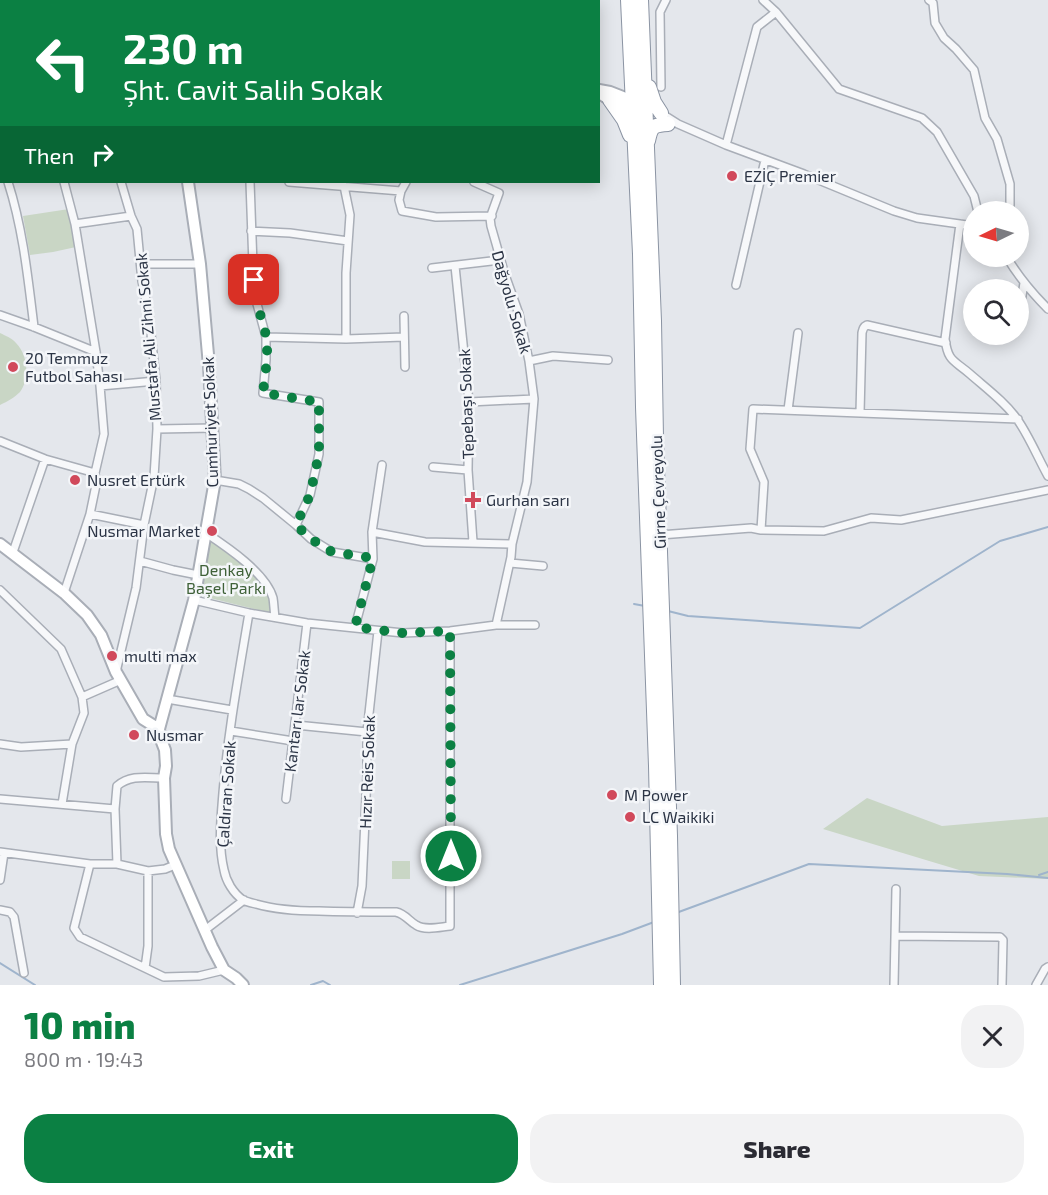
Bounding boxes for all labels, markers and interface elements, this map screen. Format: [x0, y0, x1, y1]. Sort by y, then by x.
text: 230 m [123, 22, 244, 72]
icon: left [24, 24, 102, 102]
text: Şht. Cavit Salih Sokak [123, 73, 383, 105]
icon: right [86, 138, 119, 171]
text: Then [24, 142, 74, 168]
place label: EZİÇ Premier [744, 166, 837, 186]
marker: EZİÇ Premier [725, 169, 739, 183]
north arrow [963, 201, 1029, 267]
map controls [963, 201, 1029, 345]
street label: Dağyolu Sokak [489, 248, 536, 356]
street label: Mustafa Ali Zihni Sokak [131, 252, 164, 422]
pin [228, 254, 279, 305]
icon: arrive [237, 263, 270, 296]
button: search [963, 279, 1029, 345]
place label: 20 Temmuz Futbol Sahası [25, 348, 123, 385]
street label: Tepebaşı Sokak [454, 348, 478, 460]
street label: Cumhuriyet Sokak [198, 356, 221, 488]
marker: 20 Temmuz Futbol Sahası [6, 360, 20, 374]
street label: Girne Çevreyolu [646, 435, 670, 549]
place label: Nusret Ertürk [87, 470, 185, 489]
marker: Nusret Ertürk [68, 473, 82, 487]
place label: Gurhan sarı [486, 490, 570, 509]
marker: Gurhan sarı [464, 491, 482, 509]
place label: Nusmar Market [87, 521, 200, 540]
marker: Nusmar Market [205, 524, 219, 538]
park label: Denkay Başel Parkı [186, 560, 266, 598]
place label: multi max [124, 646, 197, 665]
marker: multi max [105, 649, 119, 663]
street label: Kantarı lar Sokak [280, 649, 313, 773]
street label: Hızır Reis Sokak [355, 715, 378, 829]
place label: Nusmar [146, 725, 204, 744]
marker: Nusmar [127, 728, 141, 742]
street label: Çaldıran Sokak [212, 740, 240, 848]
place label: M Power [624, 785, 689, 804]
marker: M Power [605, 788, 619, 802]
place label: LC Waikiki [642, 807, 714, 826]
marker: LC Waikiki [623, 810, 637, 824]
position arrow [419, 824, 483, 888]
text: 10 min [24, 1003, 135, 1046]
button: close [961, 1005, 1024, 1068]
text: 800 m · 19:43 [24, 1047, 143, 1071]
button: Exit [24, 1114, 518, 1183]
button: Share [530, 1114, 1024, 1183]

